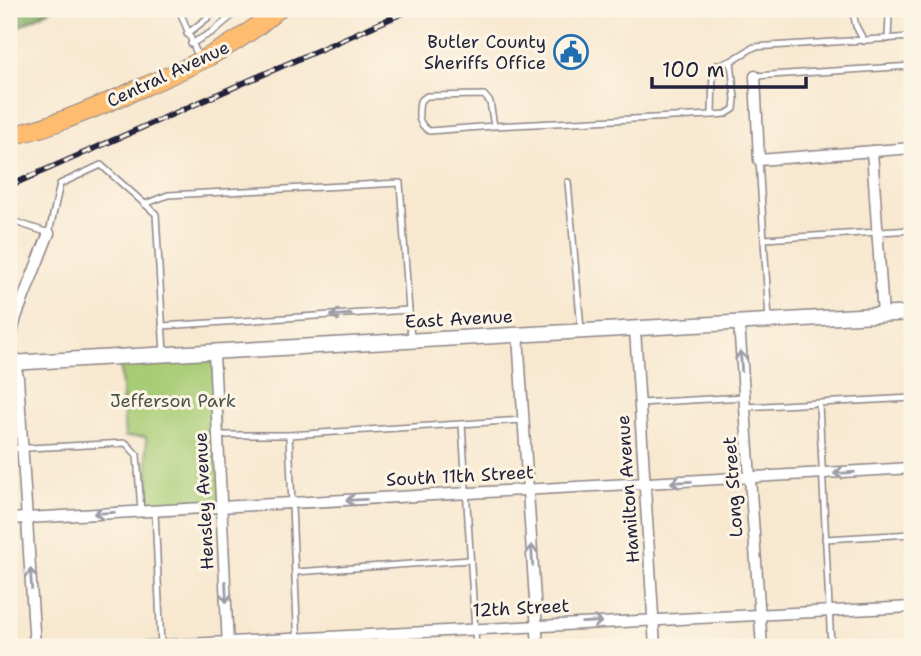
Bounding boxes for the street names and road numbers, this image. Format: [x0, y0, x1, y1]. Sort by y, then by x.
street label: Central Avenue [103, 35, 233, 113]
street label: East Avenue [404, 304, 514, 334]
street label: Hamilton Avenue [611, 414, 645, 564]
street label: Hensley Avenue [188, 432, 220, 570]
street label: Long Street [717, 436, 749, 538]
street label: South 11th Street [386, 460, 535, 492]
street label: 12th Street [472, 593, 570, 623]

